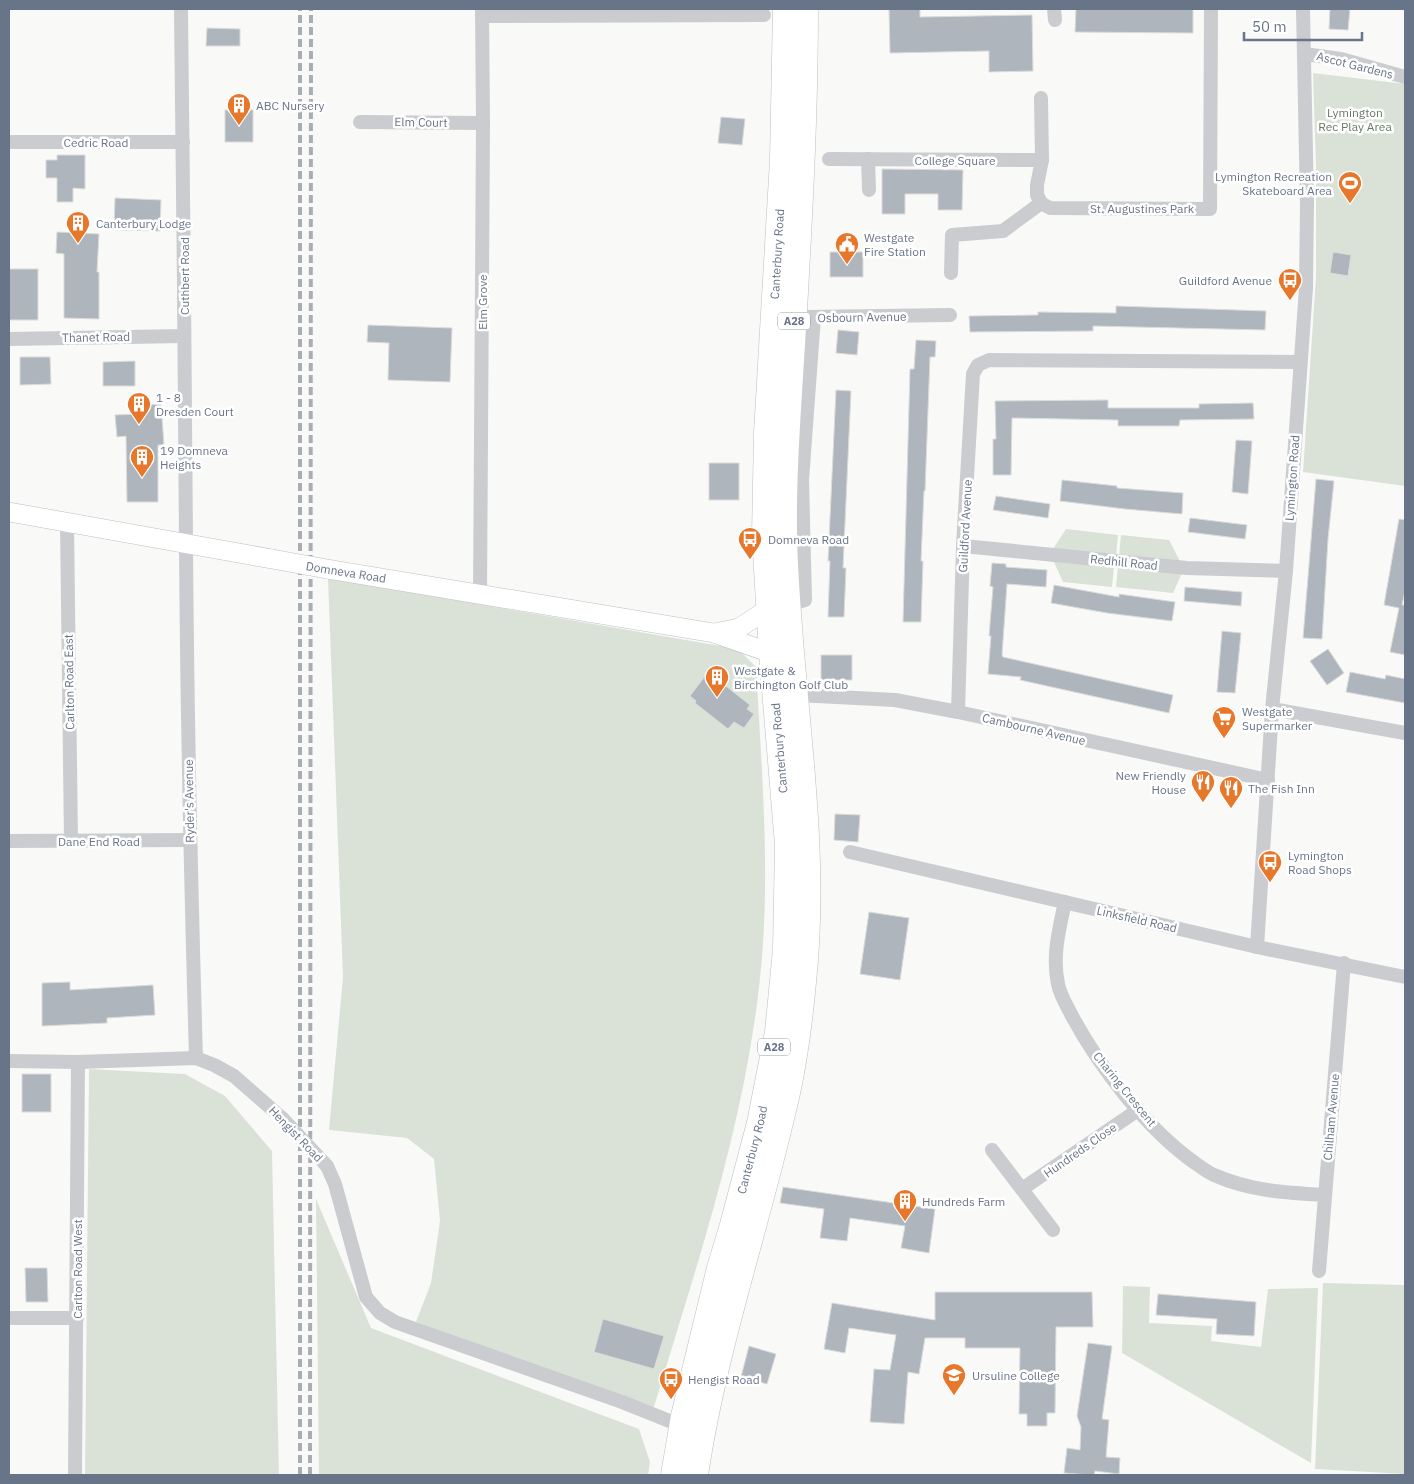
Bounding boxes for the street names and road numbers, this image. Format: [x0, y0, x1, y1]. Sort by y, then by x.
street label: Ascot Gardens [1315, 48, 1395, 82]
street label: Elm Court [394, 114, 448, 130]
street label: Cedric Road [64, 135, 128, 150]
street label: College Square [914, 153, 996, 168]
street label: St. Augustines Park [1090, 201, 1195, 216]
street label: Canterbury Road [766, 208, 787, 300]
street label: Cuthbert Road [177, 237, 192, 315]
street label: Elm Grove [475, 274, 490, 330]
street label: Osbourn Avenue [817, 309, 907, 325]
road number: A28 [778, 312, 810, 330]
street label: Thanet Road [62, 329, 130, 345]
street label: Lymington Road [1282, 434, 1302, 522]
street label: Guildford Avenue [955, 479, 975, 573]
street label: Redhill Road [1090, 551, 1158, 573]
street label: Domneva Road [305, 558, 387, 586]
street label: Carlton Road East [61, 634, 77, 730]
street label: Canterbury Road [768, 702, 790, 794]
street label: Cambourne Avenue [981, 710, 1088, 748]
street label: Ryder's Avenue [181, 759, 197, 843]
street label: Dane End Road [58, 834, 140, 849]
street label: Linksfield Road [1095, 902, 1179, 936]
road number: A28 [758, 1038, 790, 1056]
street label: Charing Crescent [1090, 1049, 1160, 1129]
street label: Chilham Avenue [1320, 1073, 1342, 1161]
street label: Hengist Road [266, 1103, 326, 1165]
street label: Canterbury Road [733, 1104, 770, 1195]
street label: Hundreds Close [1041, 1119, 1120, 1181]
street label: Carlton Road West [70, 1219, 85, 1319]

